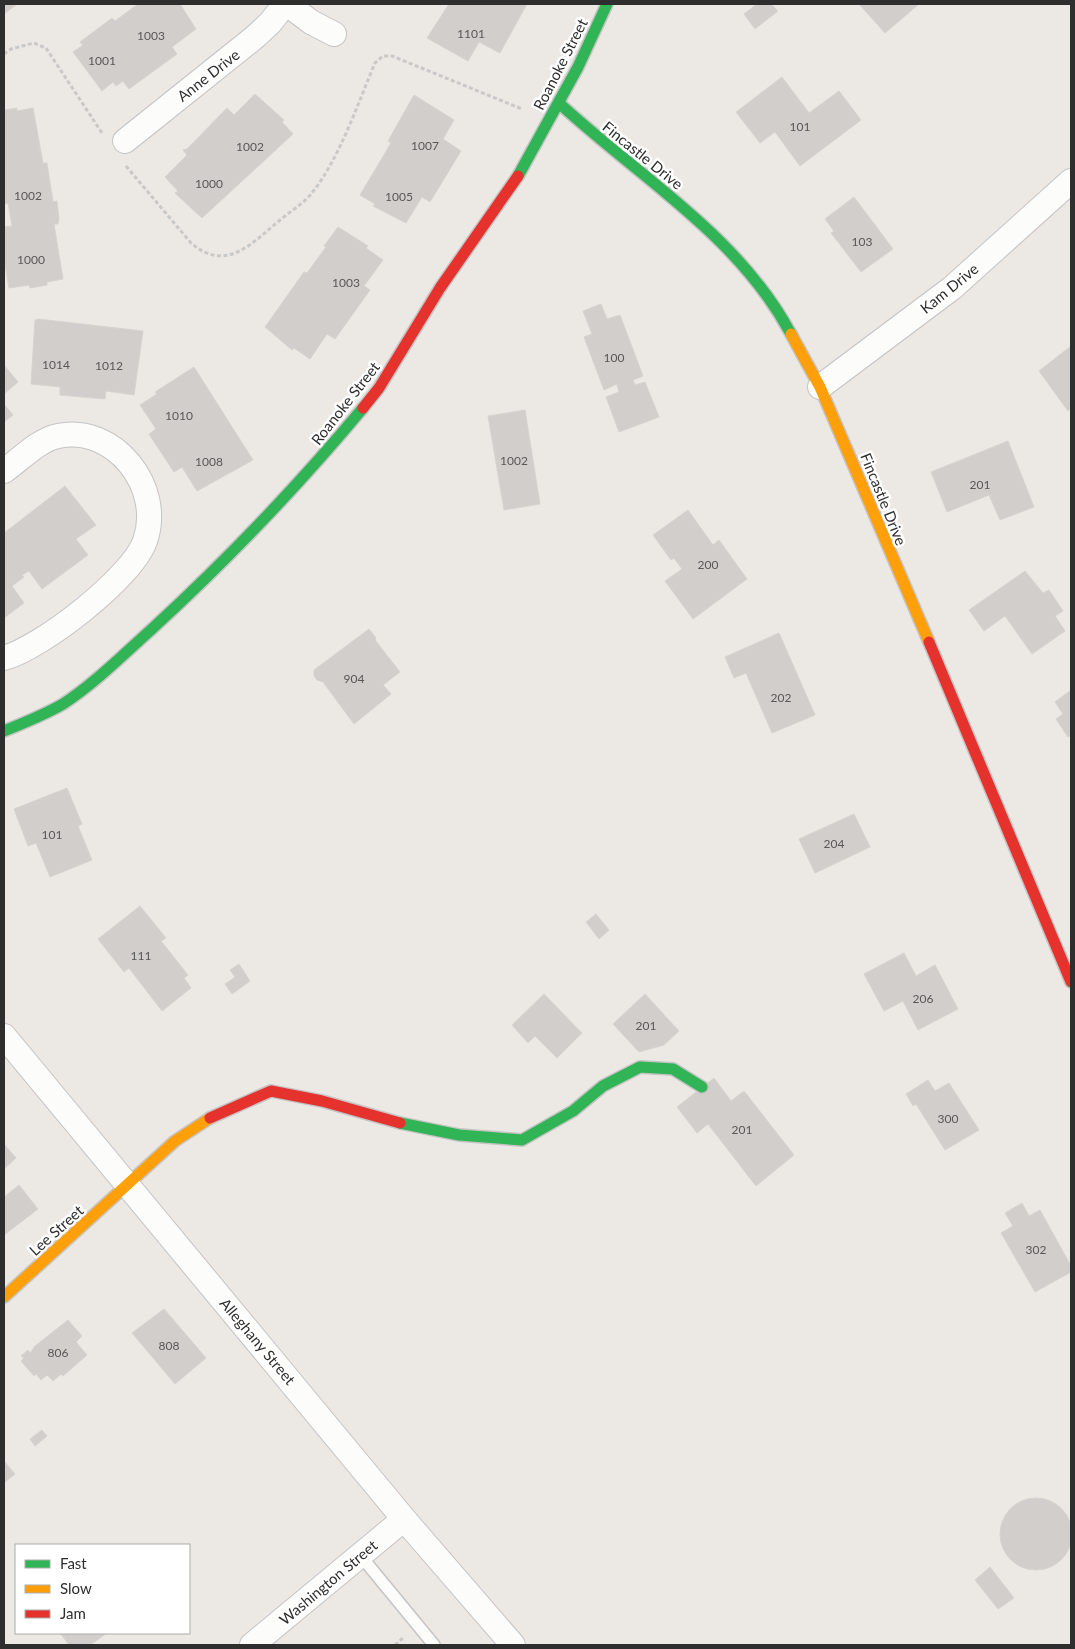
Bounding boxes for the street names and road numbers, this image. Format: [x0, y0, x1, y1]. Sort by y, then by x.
street label: Roanoke Street [529, 15, 591, 113]
street label: Anne Drive [173, 45, 243, 105]
street label: Fincastle Drive [599, 117, 687, 193]
street label: Kam Drive [916, 259, 982, 317]
street label: Roanoke Street [307, 357, 383, 448]
street label: Fincastle Drive [857, 450, 911, 548]
street label: Lee Street [25, 1201, 87, 1259]
street label: Alleghany Street [217, 1294, 300, 1388]
street label: Washington Street [275, 1535, 381, 1628]

